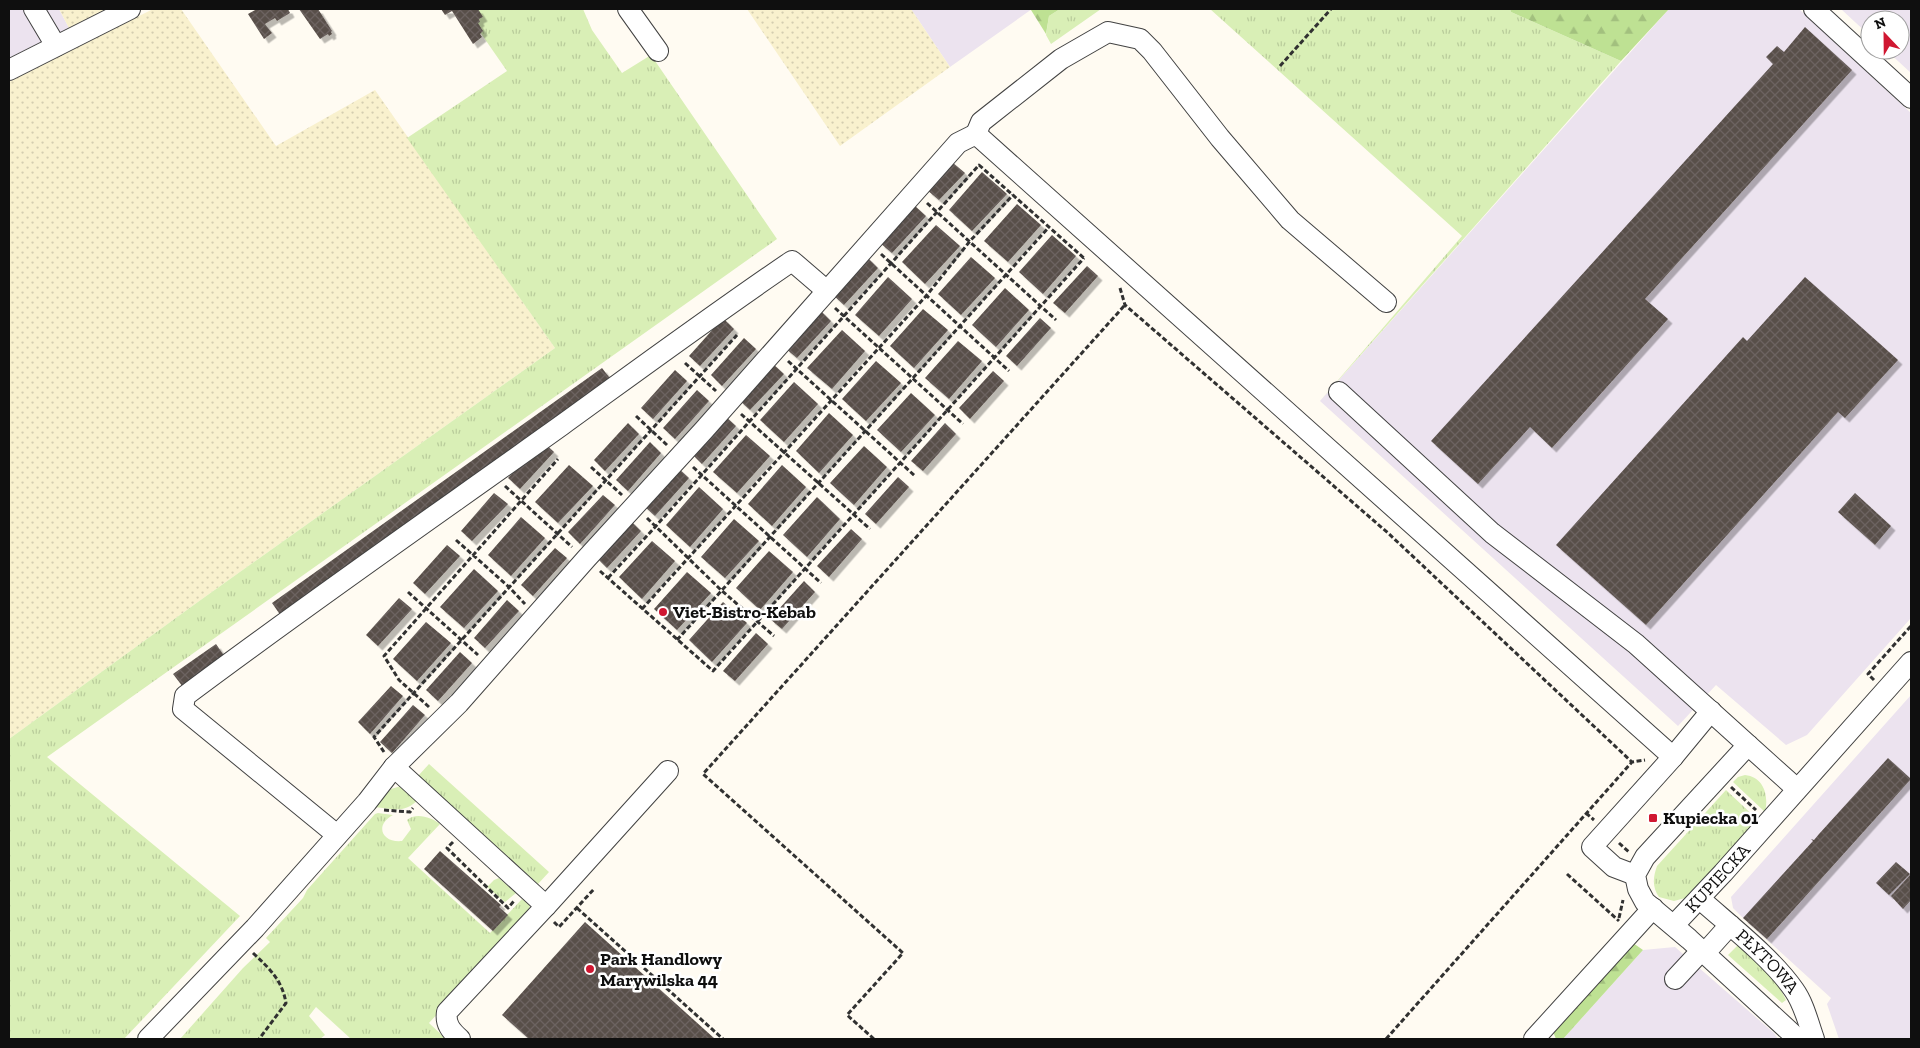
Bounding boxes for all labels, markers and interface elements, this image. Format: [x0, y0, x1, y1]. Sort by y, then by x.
north arrow [1860, 10, 1910, 60]
text: N [1872, 13, 1889, 33]
place label: Viet-Bistro-Kebab [673, 601, 816, 623]
marker: Viet-Bistro-Kebab [657, 606, 669, 618]
place label: Kupiecka 01 [1663, 807, 1758, 829]
marker: Kupiecka 01 [1647, 812, 1659, 824]
street label: KUPIECKA [1680, 839, 1755, 917]
street label: PŁYTOWA [1731, 924, 1804, 998]
place label: Park Handlowy Marywilska 44 [600, 948, 722, 991]
marker: Park Handlowy Marywilska 44 [584, 963, 596, 975]

